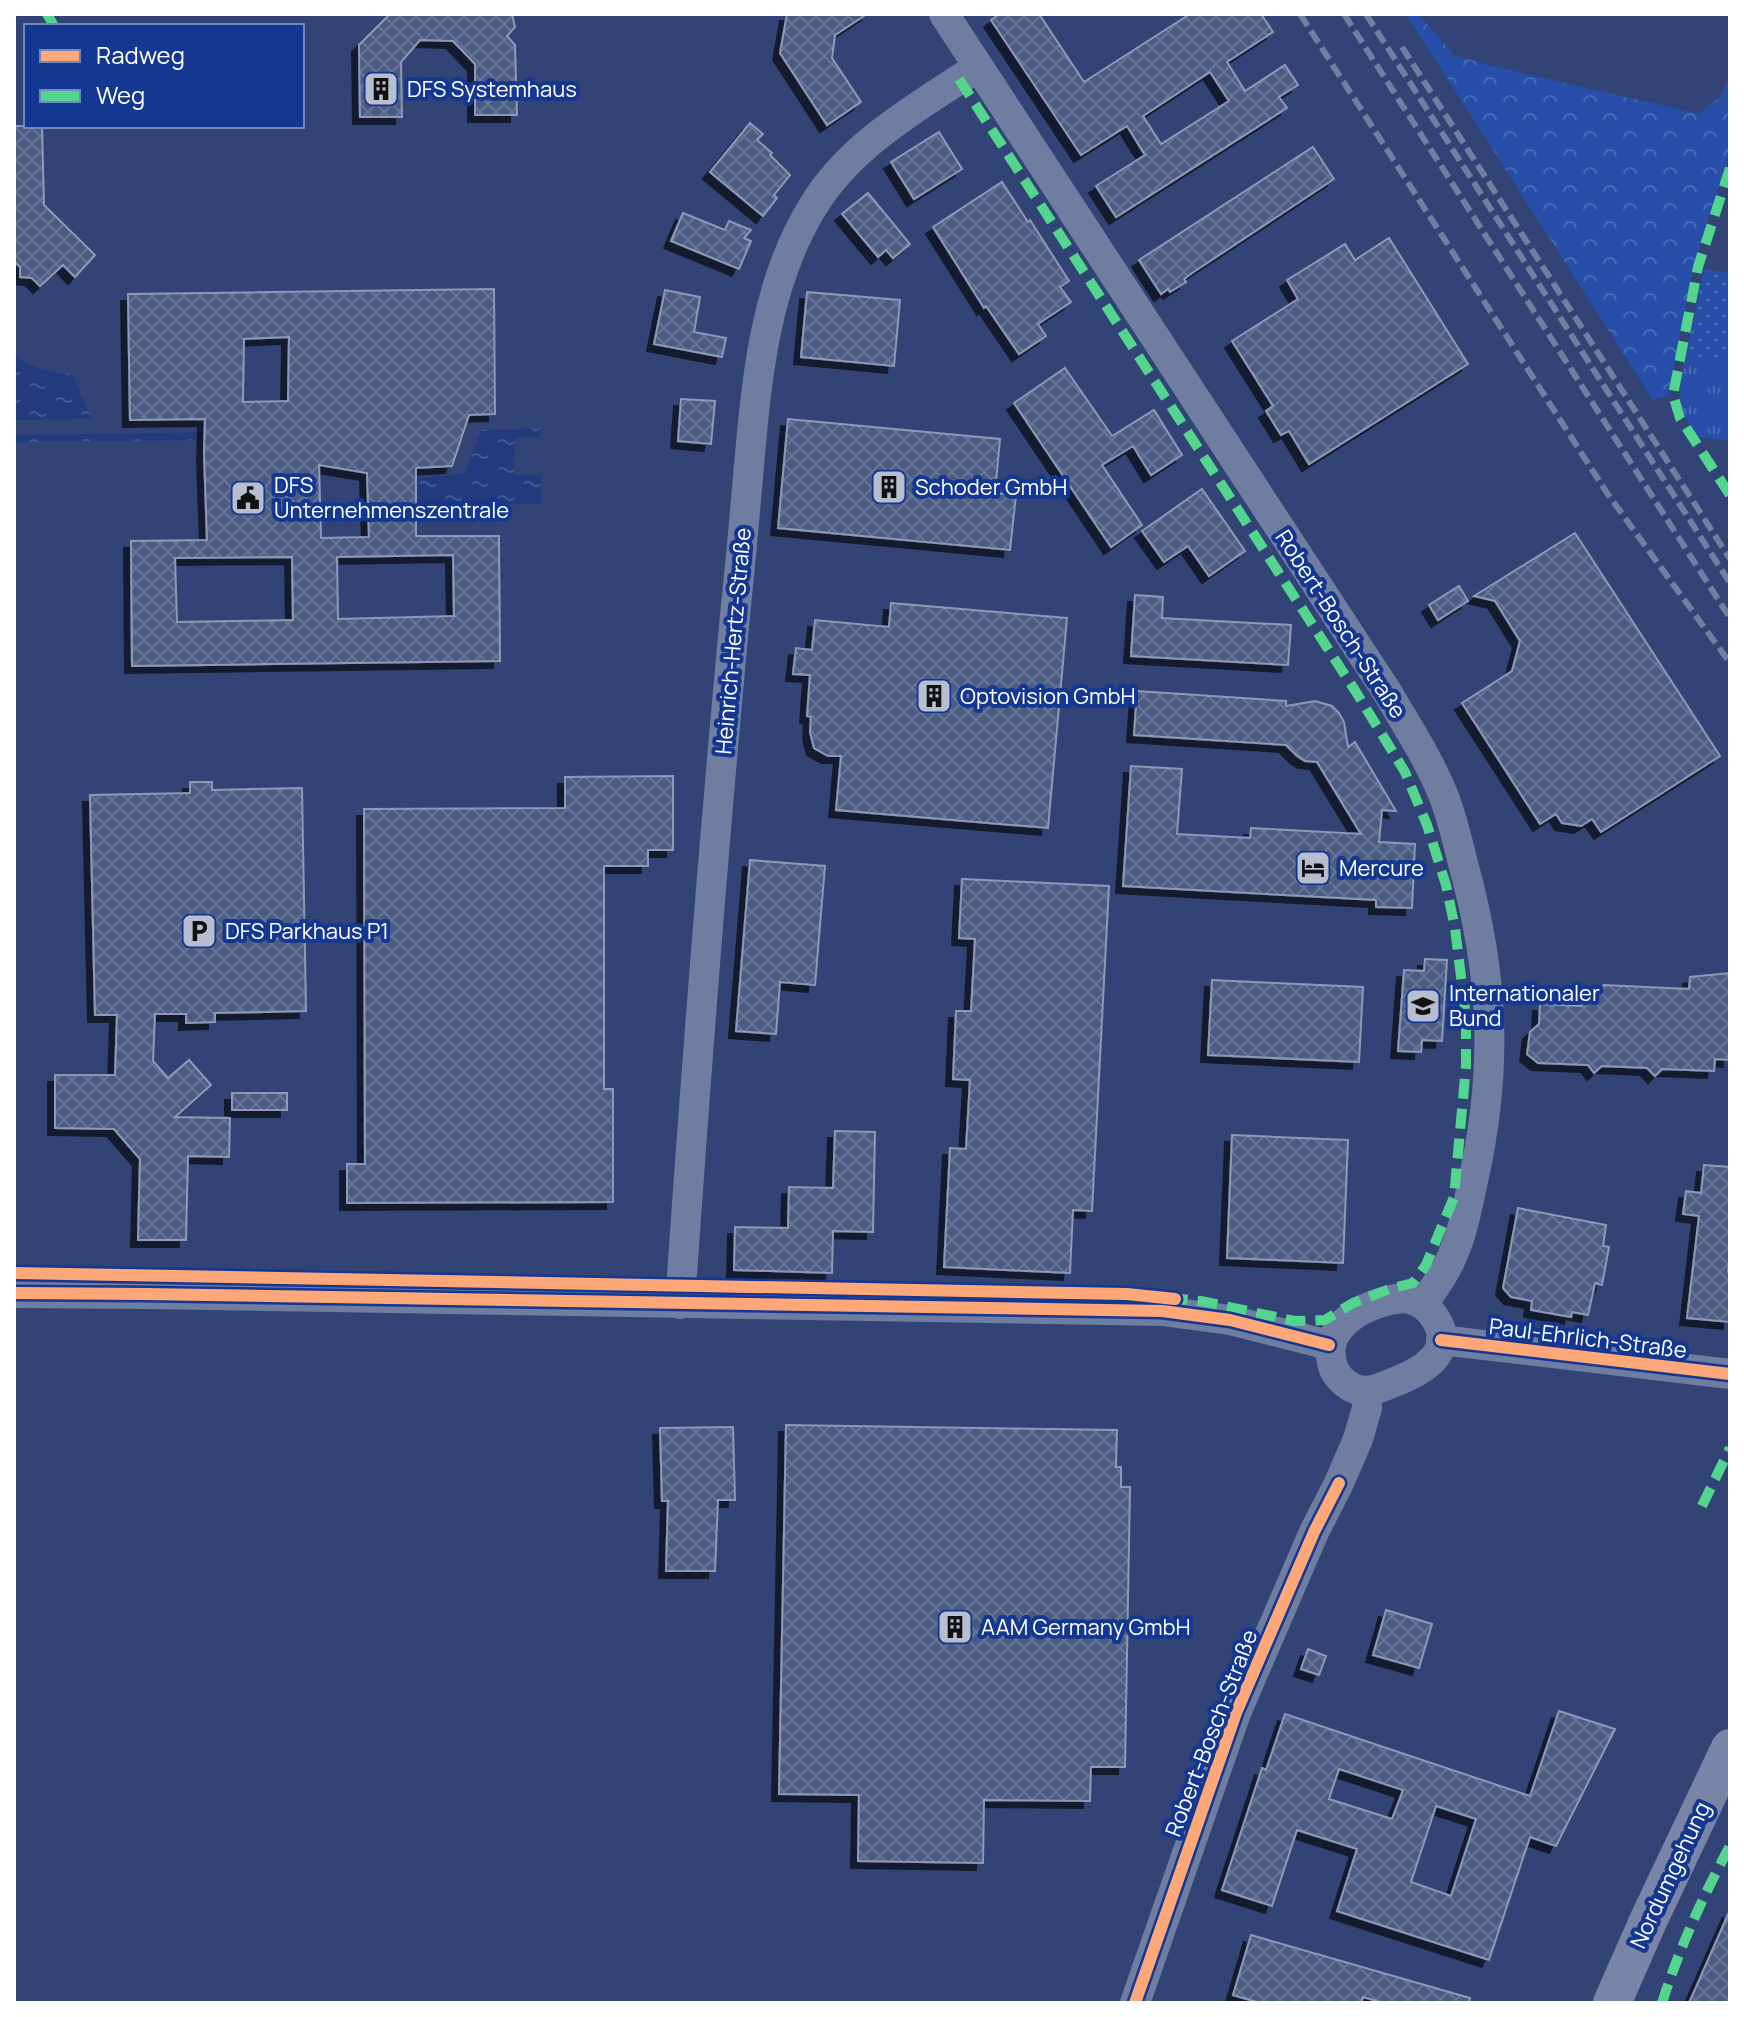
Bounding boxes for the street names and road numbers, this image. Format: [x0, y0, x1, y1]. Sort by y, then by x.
street label: Robert-Bosch-Straße [1269, 524, 1413, 724]
street label: Heinrich-Hertz-Straße [708, 526, 758, 756]
street label: Paul-Ehrlich-Straße [1487, 1311, 1689, 1365]
street label: Robert-Bosch-Straße [1158, 1625, 1264, 1841]
street label: Nordumgehung [1623, 1797, 1717, 1953]

